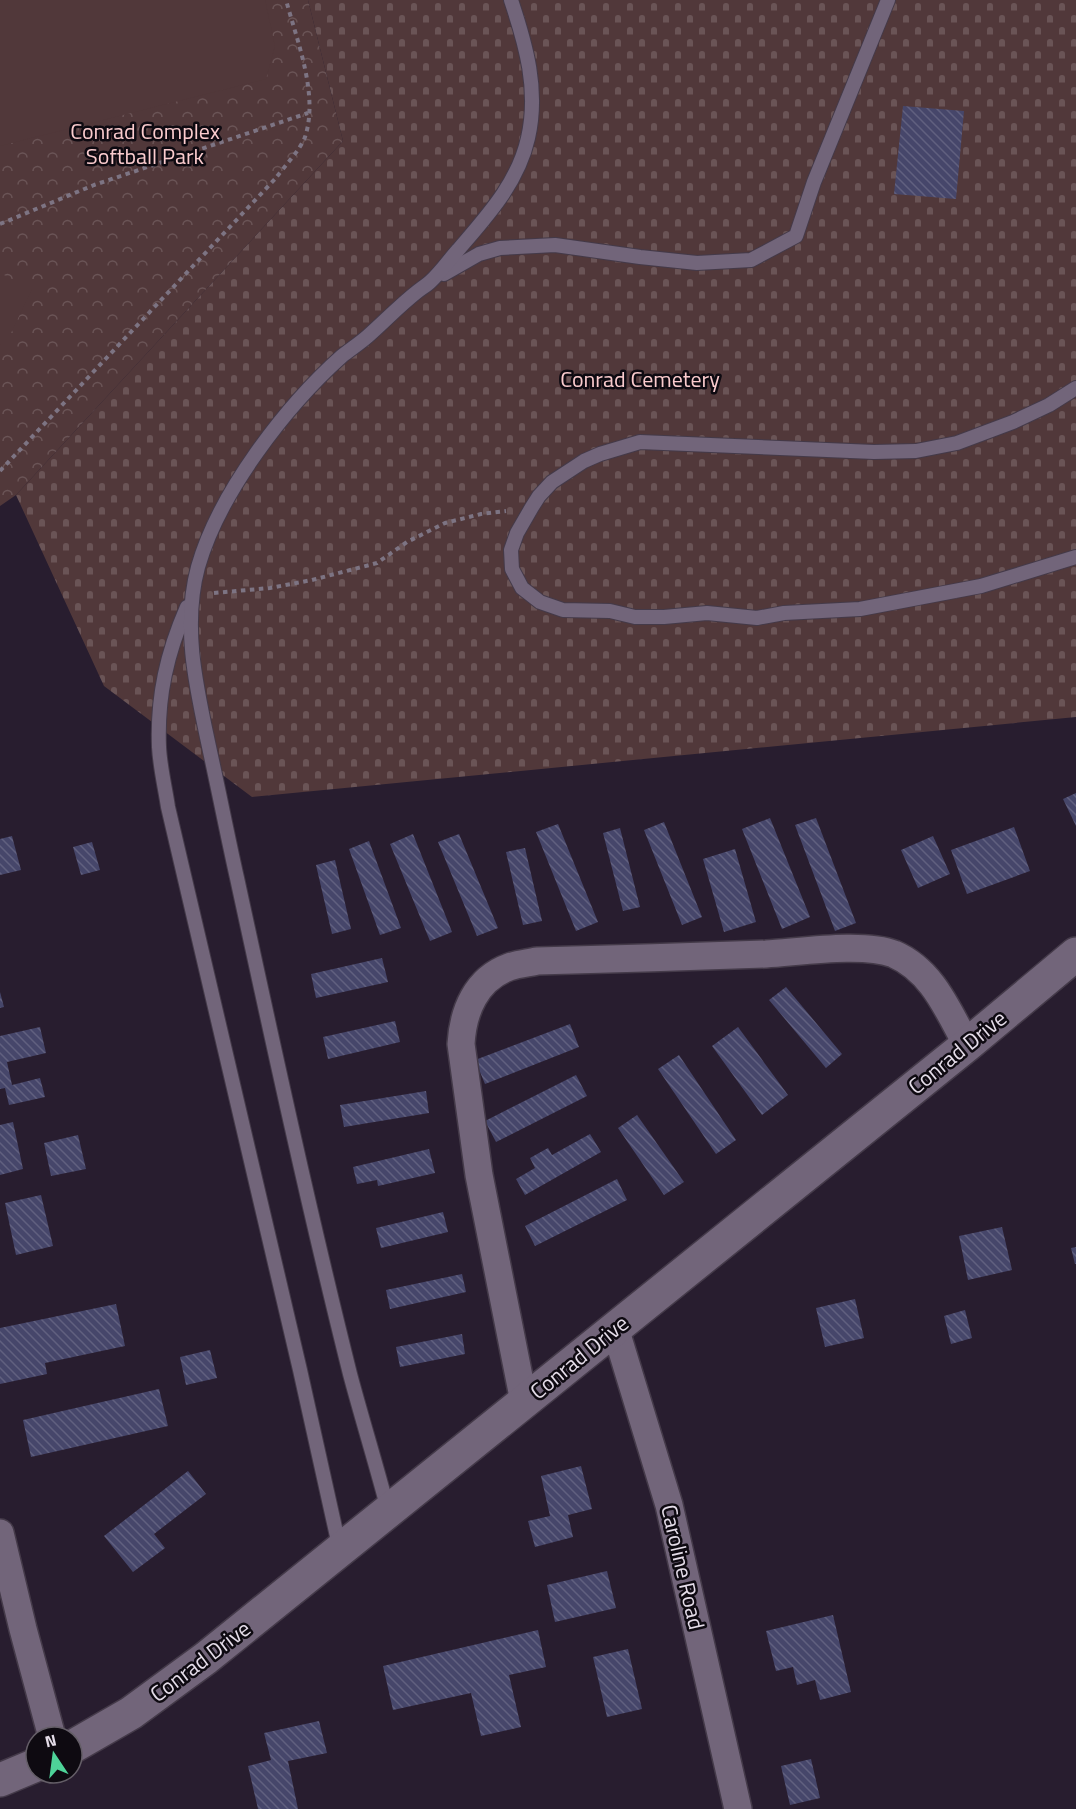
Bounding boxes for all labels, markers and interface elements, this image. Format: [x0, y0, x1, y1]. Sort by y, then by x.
park label: Conrad Complex Softball Park [70, 114, 220, 173]
park label: Conrad Cemetery [560, 362, 720, 396]
street label: Conrad Drive [900, 1002, 1014, 1102]
street label: Conrad Drive [522, 1307, 636, 1407]
street label: Caroline Road [652, 1501, 714, 1633]
street label: Conrad Drive [142, 1612, 258, 1710]
north arrow [24, 1725, 84, 1785]
text: N [43, 1727, 59, 1753]

